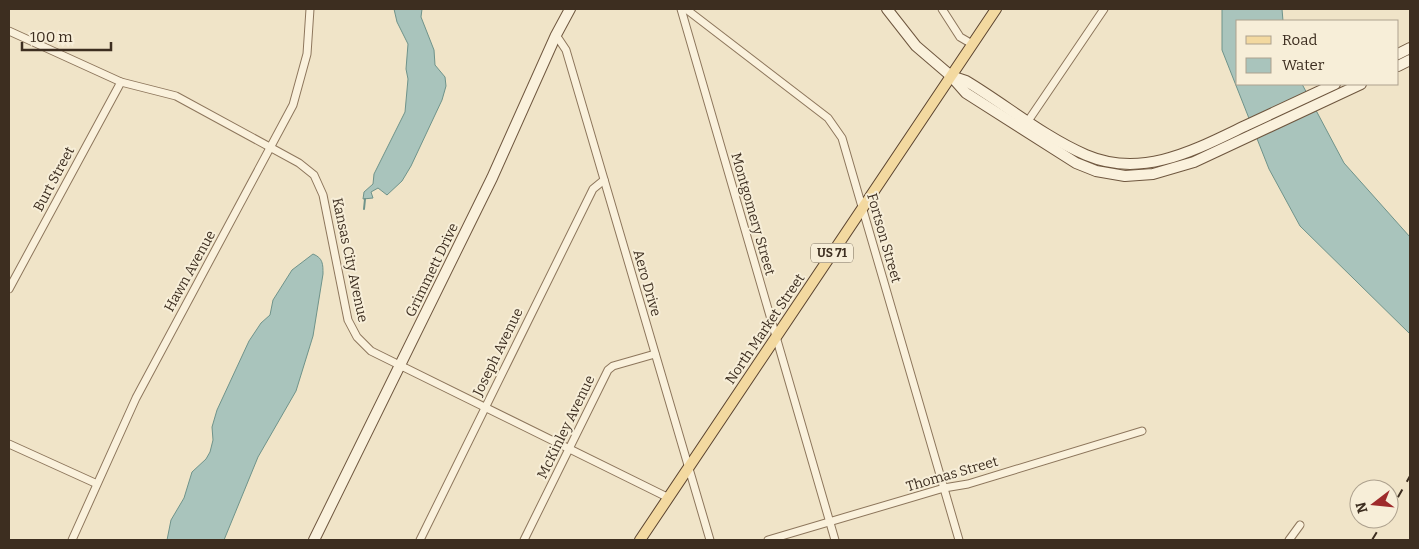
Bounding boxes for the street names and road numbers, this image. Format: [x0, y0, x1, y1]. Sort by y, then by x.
street label: Burt Street [30, 144, 78, 214]
street label: Montgomery Street [727, 151, 779, 277]
street label: Fortson Street [863, 191, 905, 285]
street label: Kansas City Avenue [328, 196, 372, 324]
street label: Grimmett Drive [402, 220, 462, 320]
street label: Hawn Avenue [161, 227, 219, 315]
road number: US 71 [811, 244, 853, 262]
street label: Aero Drive [629, 248, 665, 318]
street label: North Market Street [722, 270, 808, 388]
street label: Joseph Avenue [469, 305, 527, 400]
street label: McKinley Avenue [534, 373, 598, 481]
street label: Thomas Street [904, 453, 1000, 495]

